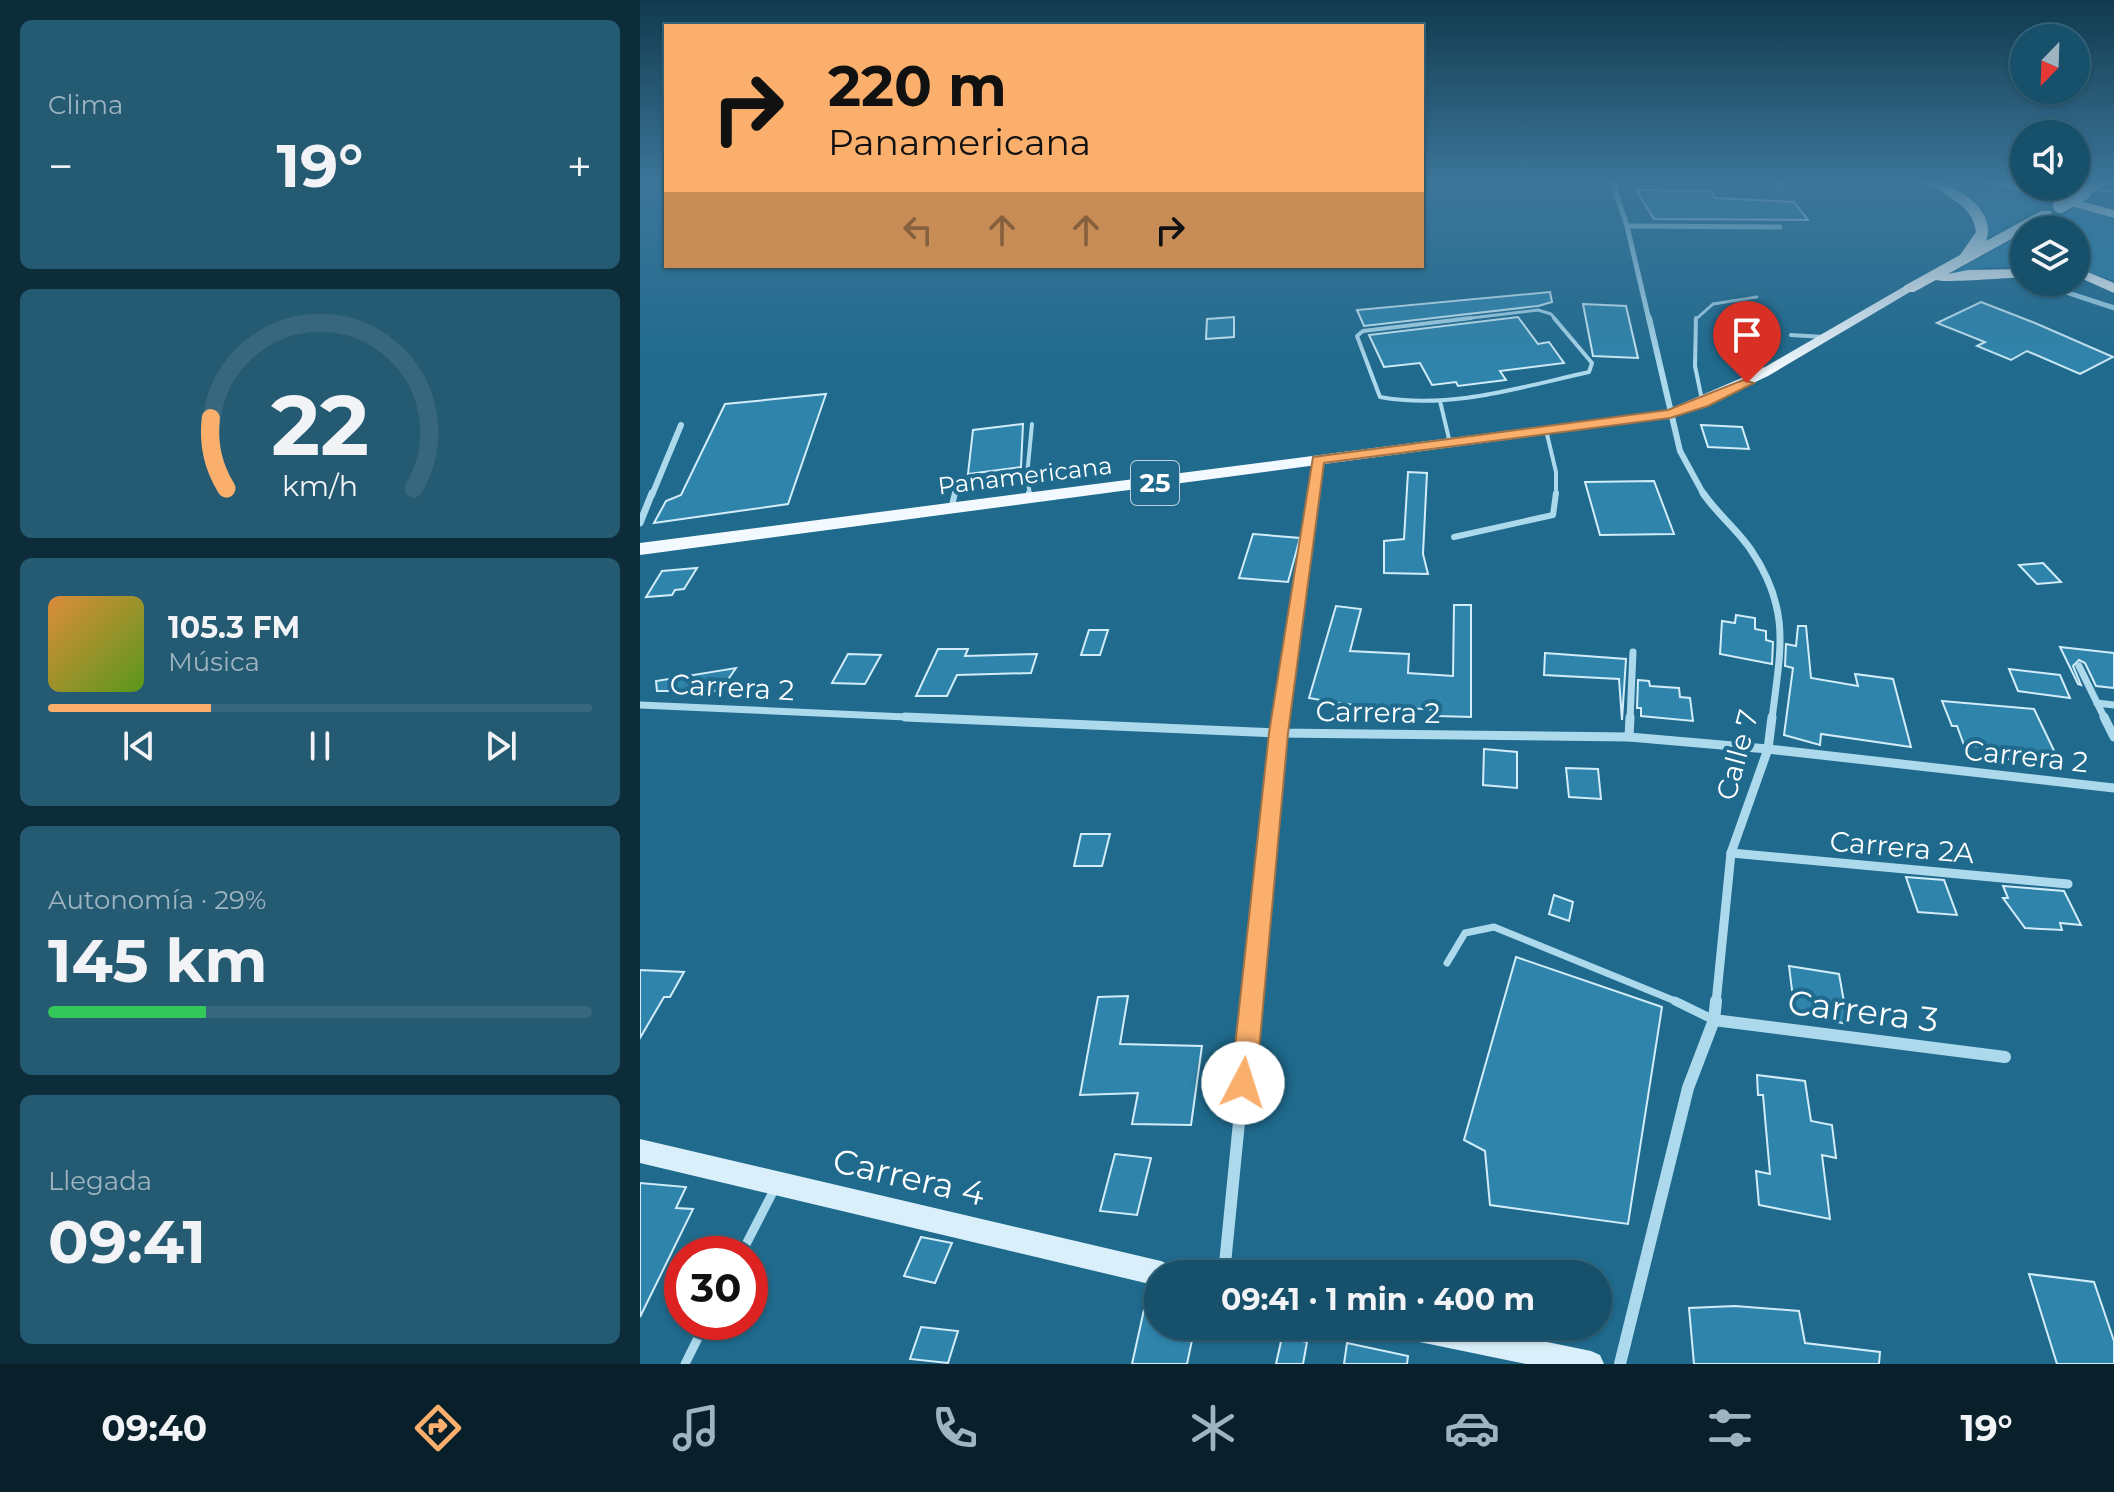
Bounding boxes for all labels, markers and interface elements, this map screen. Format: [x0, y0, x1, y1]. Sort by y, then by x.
north arrow [2010, 24, 2090, 104]
map controls [2010, 24, 2090, 296]
text: 220 m [828, 52, 1007, 120]
icon: right [696, 56, 800, 160]
text: Clima [48, 89, 123, 121]
text: Panamericana [828, 120, 1091, 164]
button: sound [2010, 120, 2090, 200]
text: 19° [277, 129, 363, 202]
text: − [48, 139, 73, 193]
text: + [567, 139, 592, 193]
icon: left [896, 208, 940, 252]
icon: ahead [980, 208, 1024, 252]
icon: ahead [1064, 208, 1108, 252]
icon: right [1148, 208, 1192, 252]
button: layers [2010, 216, 2090, 296]
pin [1713, 301, 1781, 383]
icon: arrive [1725, 313, 1769, 357]
text: 22 [271, 374, 369, 476]
street label: Panamericana [936, 450, 1114, 501]
road number: 25 [1131, 461, 1179, 505]
text: km/h [282, 468, 358, 503]
text: 105.3 FM [168, 609, 300, 646]
text: Música [168, 646, 260, 678]
street label: Carrera 2 [669, 667, 795, 707]
street label: Carrera 2 [1315, 694, 1441, 730]
street label: Calle 7 [1709, 706, 1765, 804]
icon: previous [117, 724, 161, 768]
icon: pause [298, 724, 342, 768]
icon: next [479, 724, 523, 768]
street label: Carrera 2 [1962, 733, 2090, 779]
street label: Carrera 2A [1828, 824, 1977, 870]
text: Autonomía · 29% [48, 884, 266, 916]
text: 145 km [48, 924, 268, 997]
street label: Carrera 3 [1785, 981, 1941, 1041]
position arrow [1201, 1041, 1285, 1125]
street label: Carrera 4 [829, 1139, 989, 1215]
text: Llegada [48, 1165, 152, 1197]
text: 09:41 [48, 1205, 206, 1278]
speed limit sign: 30 [664, 1236, 768, 1340]
text: 09:41 · 1 min · 400 m [1221, 1281, 1535, 1318]
icon: directions [410, 1400, 466, 1456]
icon: music [668, 1400, 724, 1456]
icon: phone [927, 1400, 983, 1456]
icon: climate [1185, 1400, 1241, 1456]
icon: car [1444, 1400, 1500, 1456]
icon: filters [1702, 1400, 1758, 1456]
text: 09:40 [101, 1406, 207, 1450]
text: 19° [1961, 1406, 2013, 1450]

